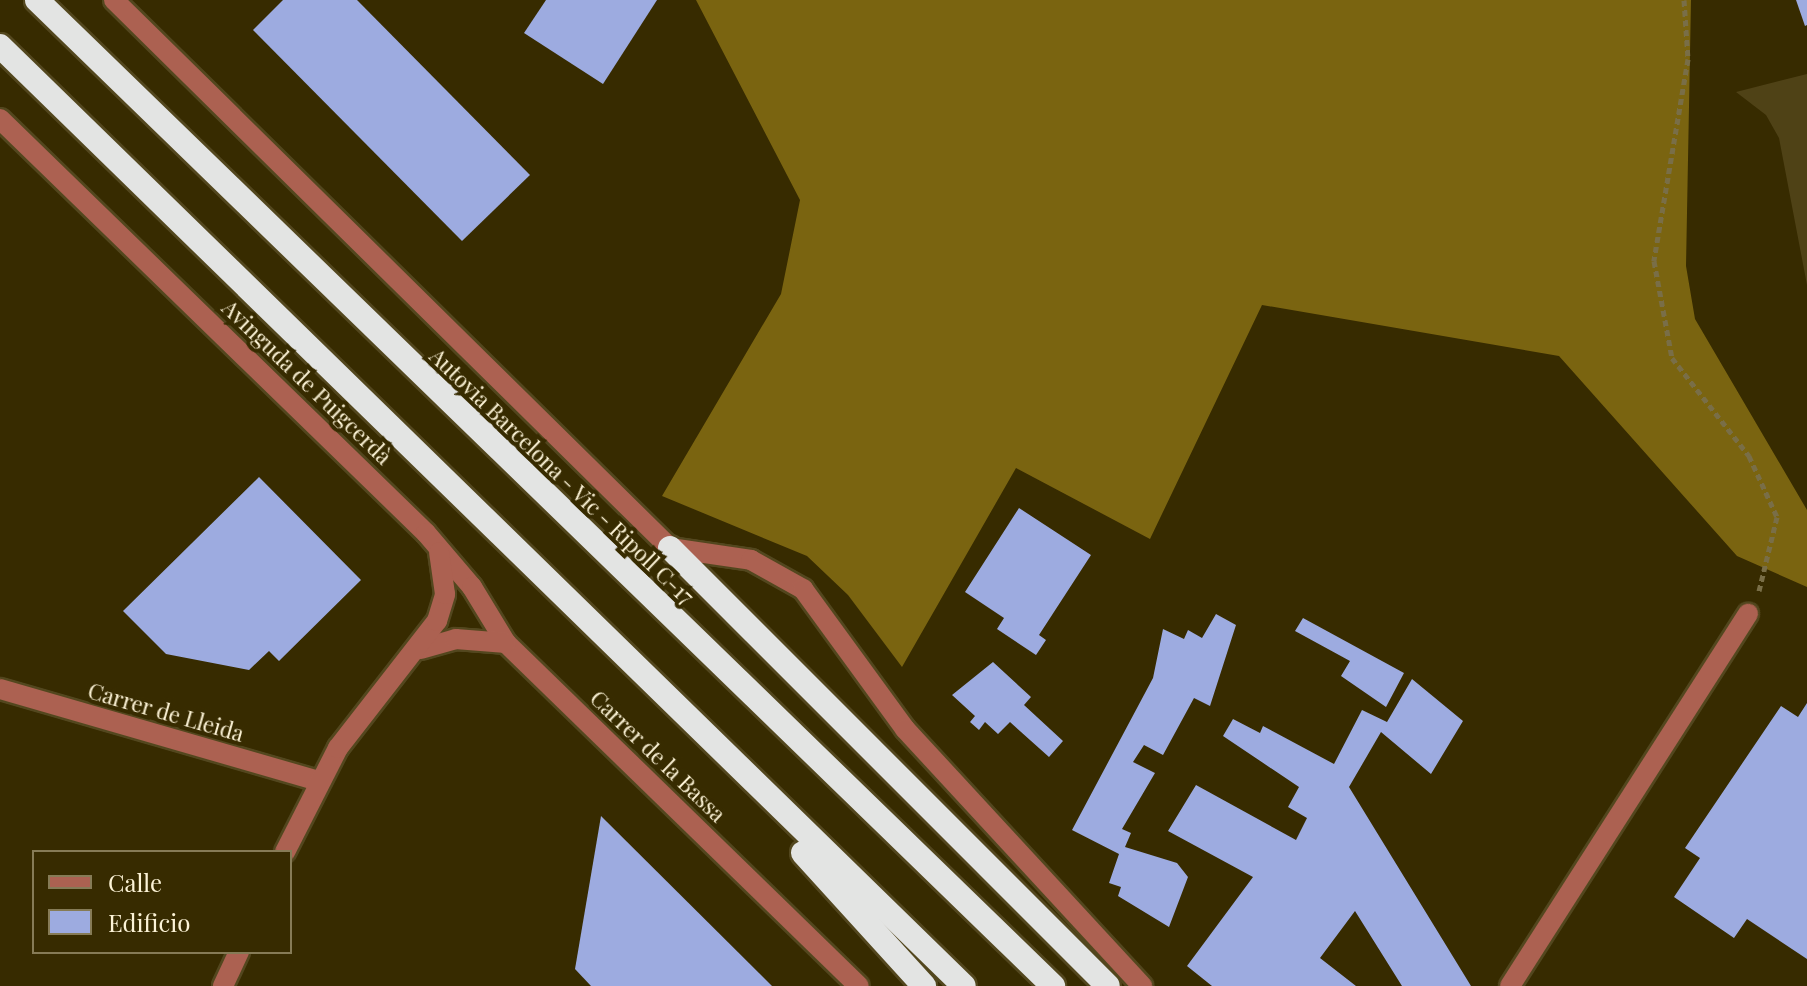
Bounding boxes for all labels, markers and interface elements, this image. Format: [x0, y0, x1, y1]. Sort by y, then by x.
street label: Avinguda de Puigcerdà [217, 294, 397, 470]
street label: Autovia Barcelona - Vic - Ripoll C-17 [424, 342, 700, 610]
street label: Carrer de Lleida [85, 677, 247, 747]
street label: Carrer de la Bassa [584, 684, 732, 828]
legend [32, 850, 292, 954]
text: Calle [108, 866, 162, 898]
text: Edificio [108, 906, 190, 938]

